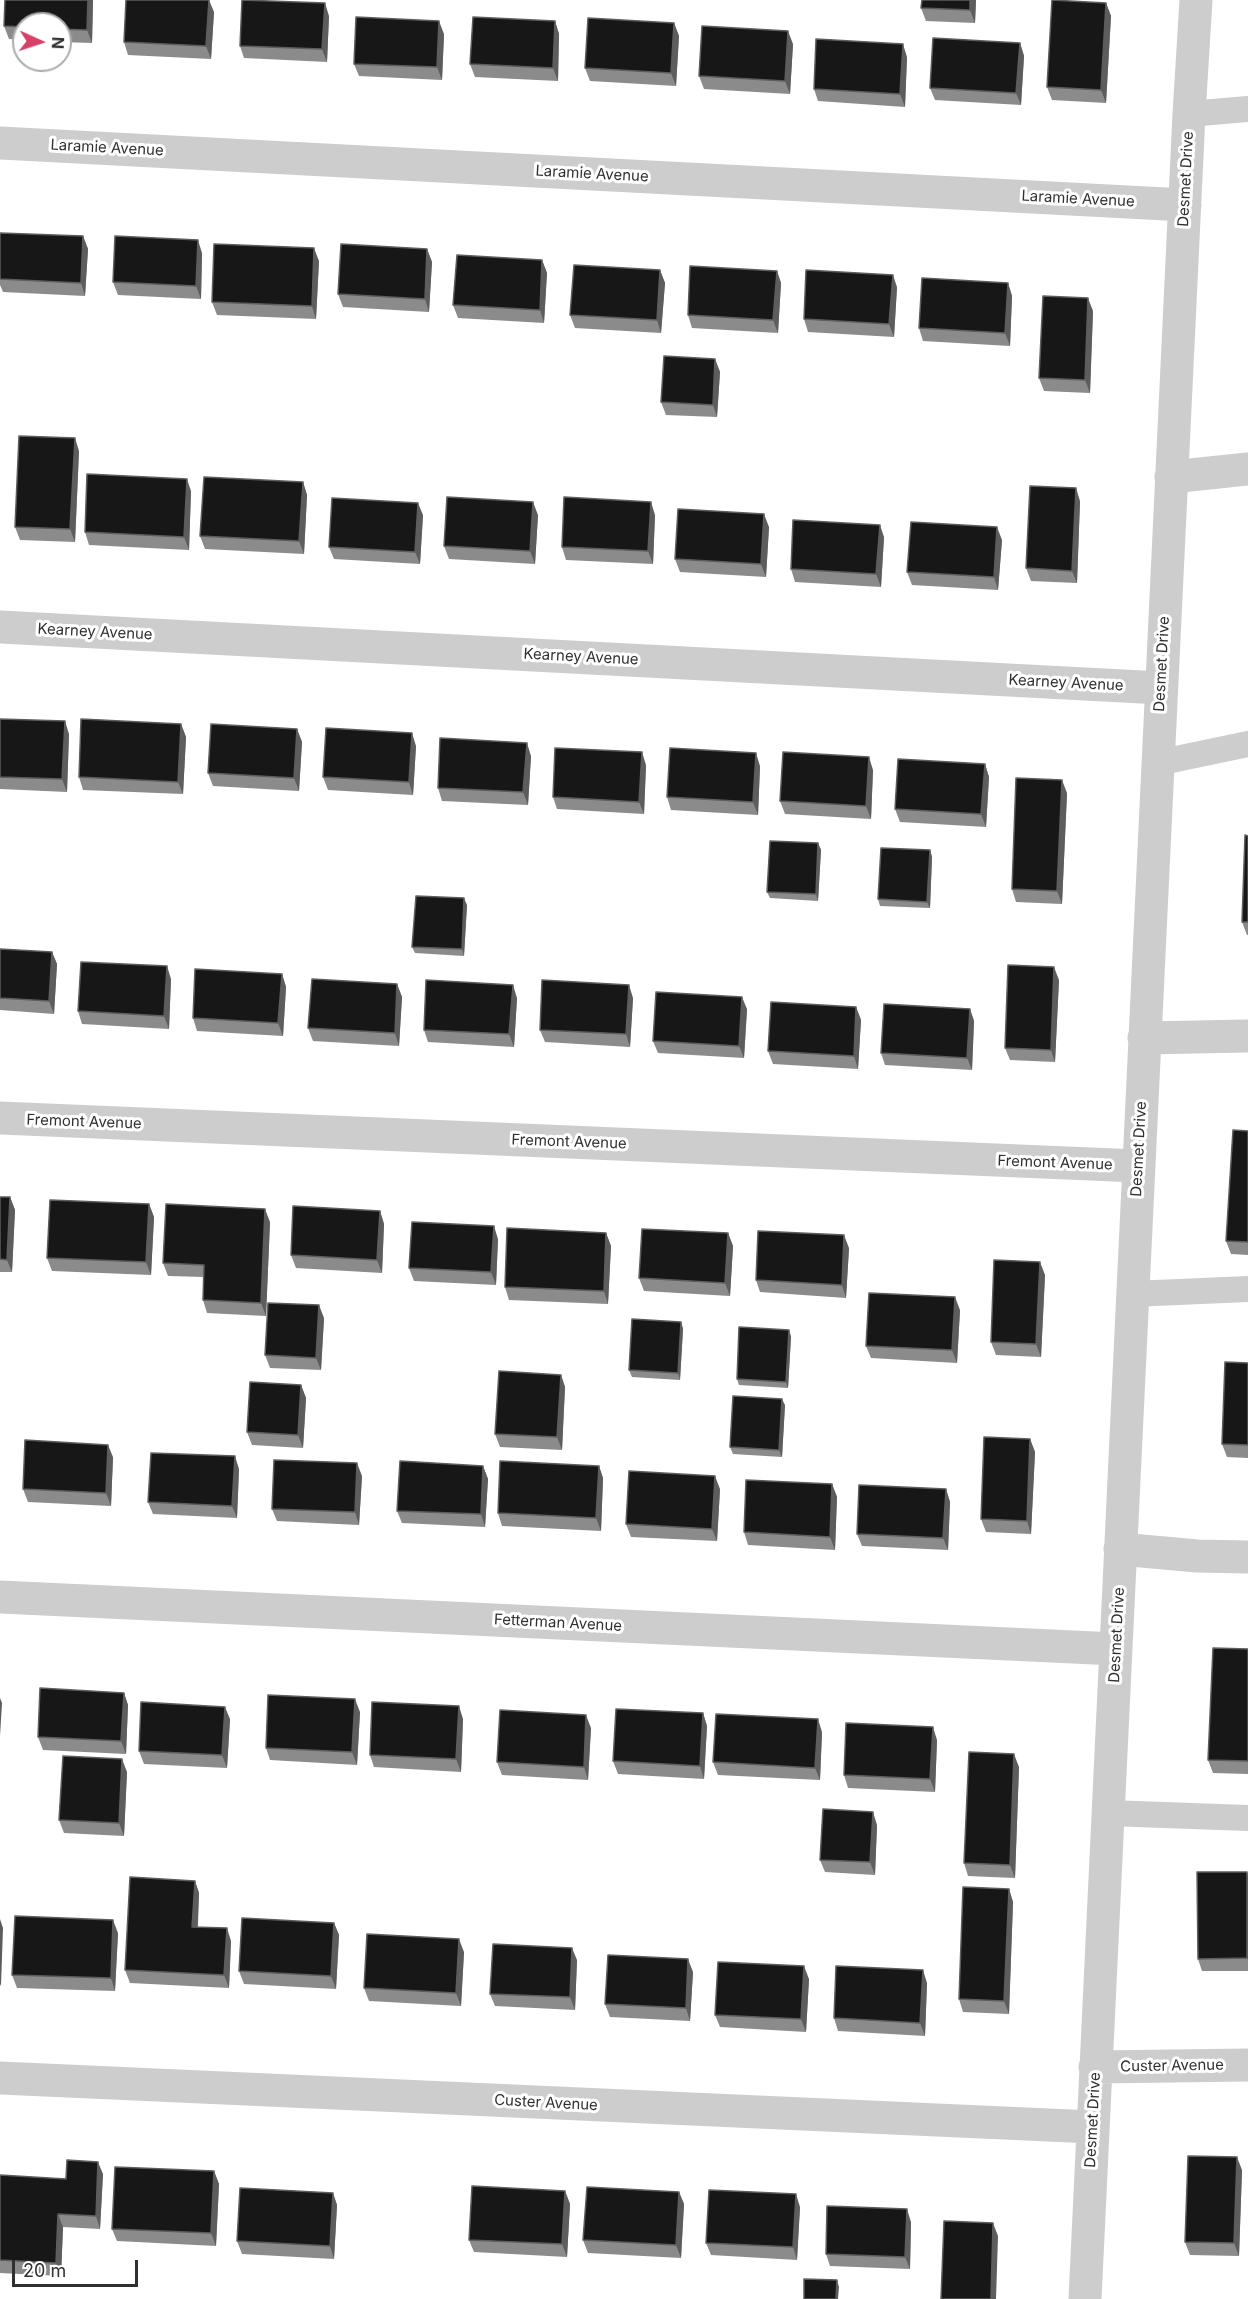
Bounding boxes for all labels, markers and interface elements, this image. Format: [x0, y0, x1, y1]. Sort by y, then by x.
north arrow [12, 12, 72, 72]
text: N [48, 36, 68, 49]
street label: Desmet Drive [1175, 131, 1197, 227]
street label: Laramie Avenue [50, 136, 164, 160]
street label: Laramie Avenue [535, 162, 649, 186]
street label: Laramie Avenue [1021, 187, 1135, 211]
street label: Desmet Drive [1151, 616, 1173, 712]
street label: Kearney Avenue [37, 620, 153, 644]
street label: Kearney Avenue [523, 645, 639, 669]
street label: Kearney Avenue [1008, 671, 1124, 695]
street label: Desmet Drive [1128, 1101, 1150, 1197]
street label: Fremont Avenue [26, 1111, 142, 1133]
street label: Fremont Avenue [511, 1131, 627, 1153]
street label: Fremont Avenue [997, 1152, 1113, 1174]
street label: Desmet Drive [1106, 1587, 1128, 1683]
street label: Fetterman Avenue [493, 1611, 623, 1635]
street label: Custer Avenue [1120, 2056, 1224, 2076]
street label: Desmet Drive [1082, 2072, 1104, 2168]
street label: Custer Avenue [494, 2091, 598, 2115]
scale bar [15, 2248, 141, 2286]
text: 20 m [23, 2260, 66, 2281]

